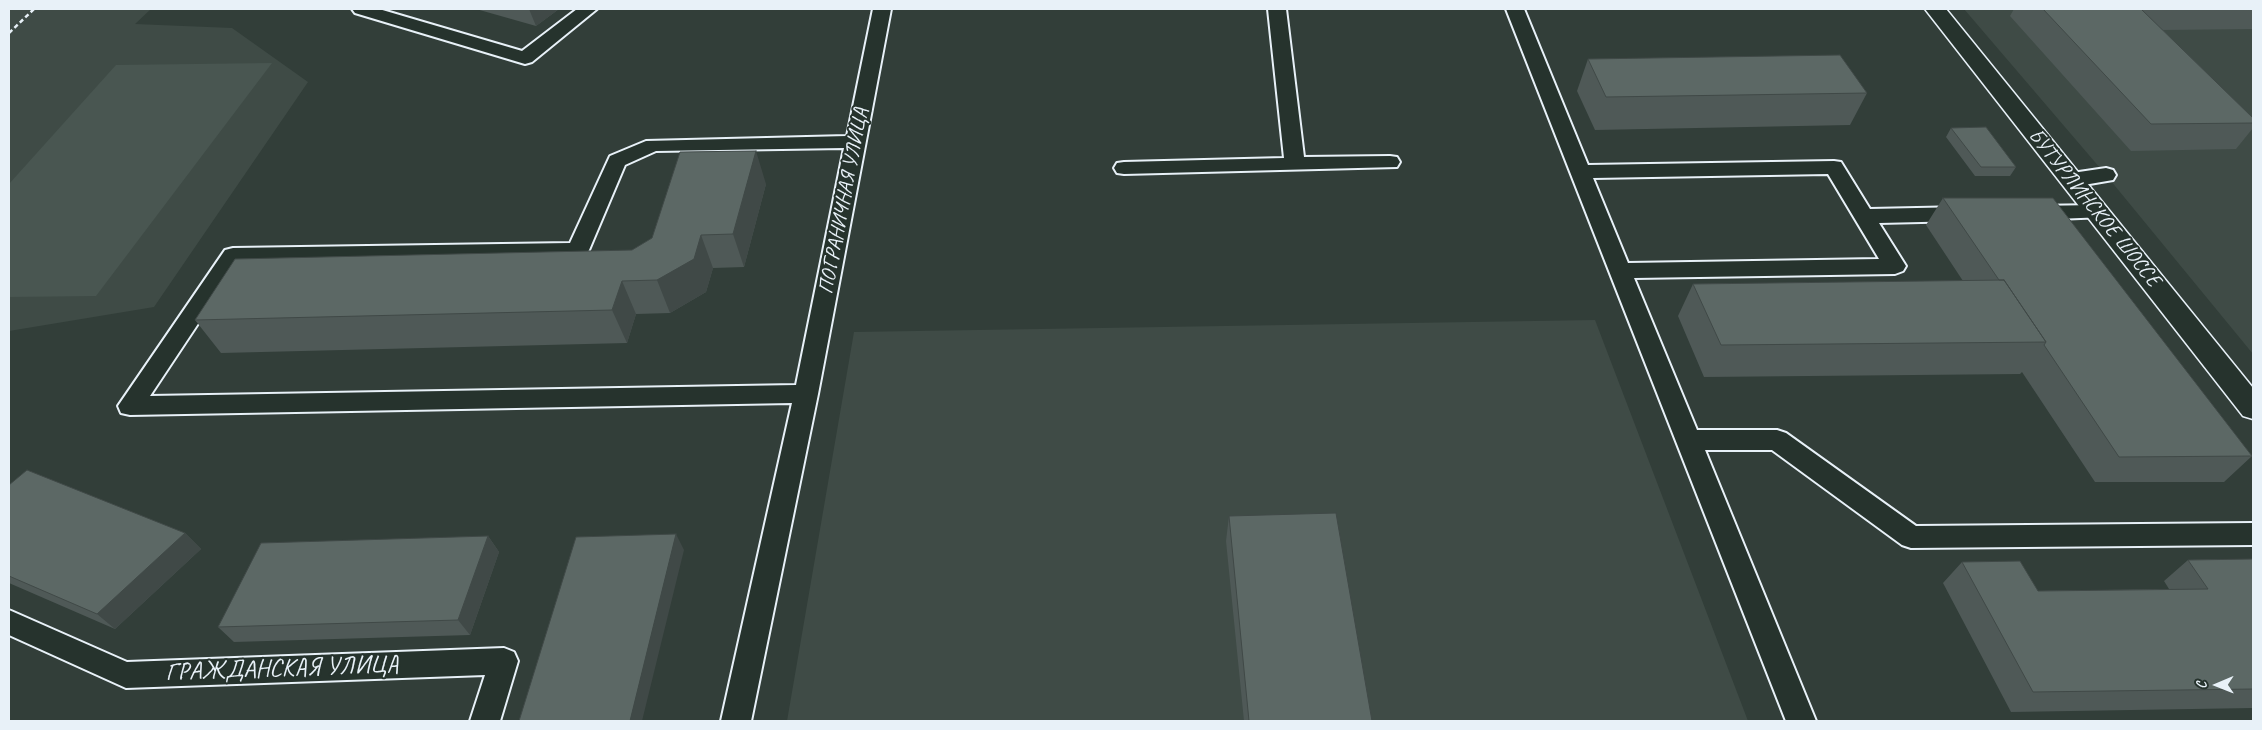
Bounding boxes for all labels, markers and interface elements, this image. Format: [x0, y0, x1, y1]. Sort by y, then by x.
street label: ПОГРАНИЧНАЯ УЛИЦА [814, 106, 874, 296]
street label: БУТУРЛИНСКОЕ ШОССЕ [2023, 124, 2165, 292]
street label: ГРАЖДАНСКАЯ УЛИЦА [165, 650, 399, 688]
north arrow [2192, 660, 2242, 710]
text: С [2193, 682, 2210, 689]

